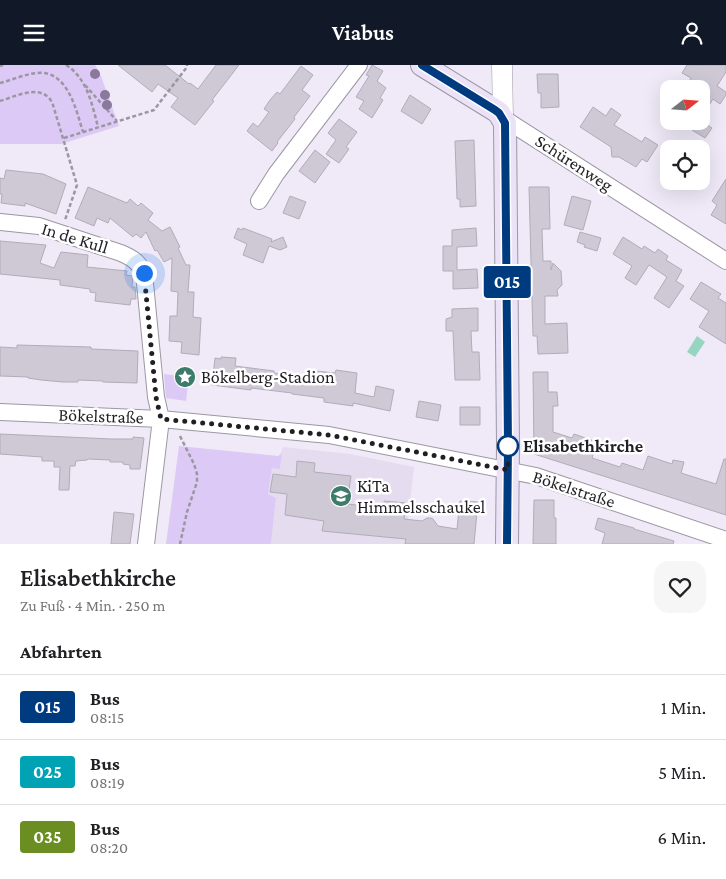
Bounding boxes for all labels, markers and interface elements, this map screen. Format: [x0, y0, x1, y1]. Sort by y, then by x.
icon: menu [20, 19, 48, 47]
icon: person [678, 19, 706, 47]
text: Viabus [332, 20, 394, 45]
north arrow [660, 80, 710, 130]
map controls [660, 80, 710, 190]
street label: Schürenweg [532, 131, 617, 196]
button: locate [660, 140, 710, 190]
street label: In de Kull [39, 218, 111, 258]
your location [132, 261, 157, 286]
line badge: 015 [478, 266, 536, 298]
text: 015 [494, 272, 520, 292]
place icon: Bökelberg-Stadion [173, 365, 197, 389]
place label: Bökelberg-Stadion [201, 367, 335, 387]
street label: Bökelstraße [58, 405, 144, 427]
marker: Elisabethkirche [497, 435, 519, 457]
place label: Elisabethkirche [523, 436, 643, 456]
street label: Bökelstraße [530, 466, 618, 512]
place label: KiTa Himmelsschaukel [357, 476, 486, 517]
school or university icon: KiTa Himmelsschaukel [329, 484, 353, 508]
button: heart [654, 561, 706, 613]
text: Elisabethkirche [20, 564, 176, 591]
text: Zu Fuß · 4 Min. · 250 m [20, 597, 165, 614]
text: Abfahrten [20, 641, 102, 662]
text: Bus [90, 688, 120, 709]
text: 015 [34, 697, 61, 717]
text: 1 Min. [661, 697, 706, 718]
text: 08:15 [90, 709, 124, 726]
text: Bus [90, 753, 120, 774]
text: 025 [33, 762, 62, 782]
text: 5 Min. [658, 762, 706, 783]
text: 08:19 [90, 774, 125, 791]
text: Bus [90, 818, 120, 839]
text: 035 [33, 827, 62, 847]
text: 6 Min. [657, 827, 706, 848]
text: 08:20 [90, 839, 128, 856]

